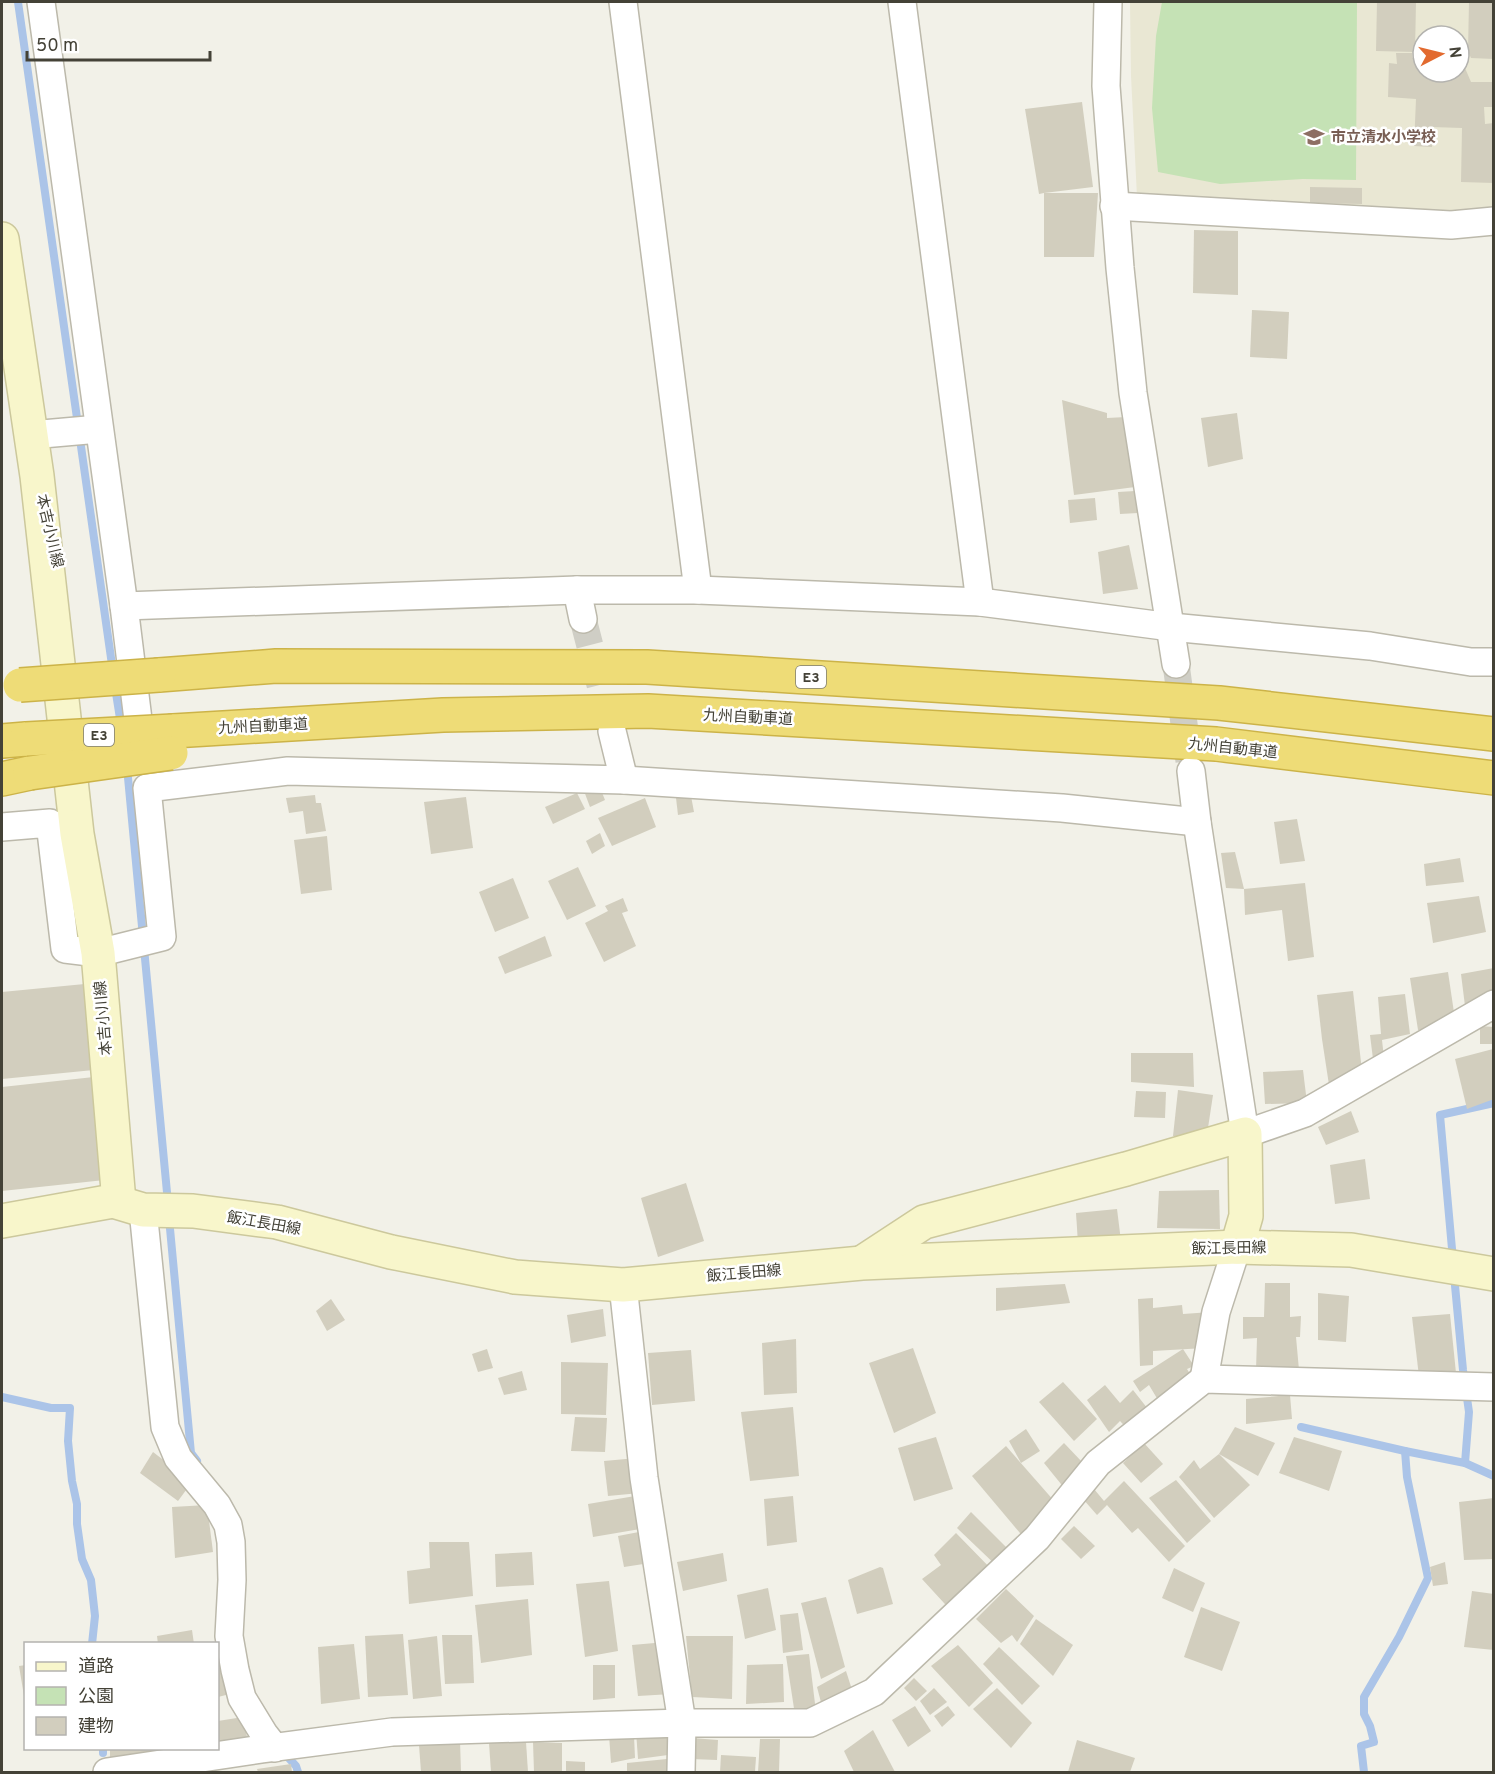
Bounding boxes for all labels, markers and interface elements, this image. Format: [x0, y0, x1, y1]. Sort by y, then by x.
scale bar [27, 24, 210, 62]
north arrow [1411, 24, 1471, 84]
text: 50 m [36, 35, 78, 58]
text: N [1443, 45, 1465, 59]
school or university icon: 市立清水小学校 [1302, 125, 1326, 149]
place label: 市立清水小学校 [1331, 129, 1436, 148]
street label: 本吉小川線 [31, 493, 66, 570]
road number: E3 [796, 666, 826, 688]
street label: 九州自動車道 [702, 706, 793, 730]
street label: 九州自動車道 [218, 715, 309, 739]
road number: E3 [84, 724, 114, 746]
street label: 九州自動車道 [1187, 734, 1279, 764]
street label: 本吉小川線 [92, 980, 117, 1056]
street label: 飯江長田線 [225, 1209, 302, 1240]
street label: 飯江長田線 [1191, 1239, 1267, 1260]
street label: 飯江長田線 [706, 1262, 782, 1287]
legend [24, 1642, 219, 1750]
text: 道路 [78, 1656, 114, 1679]
text: 公園 [78, 1686, 114, 1709]
text: 建物 [78, 1716, 114, 1739]

